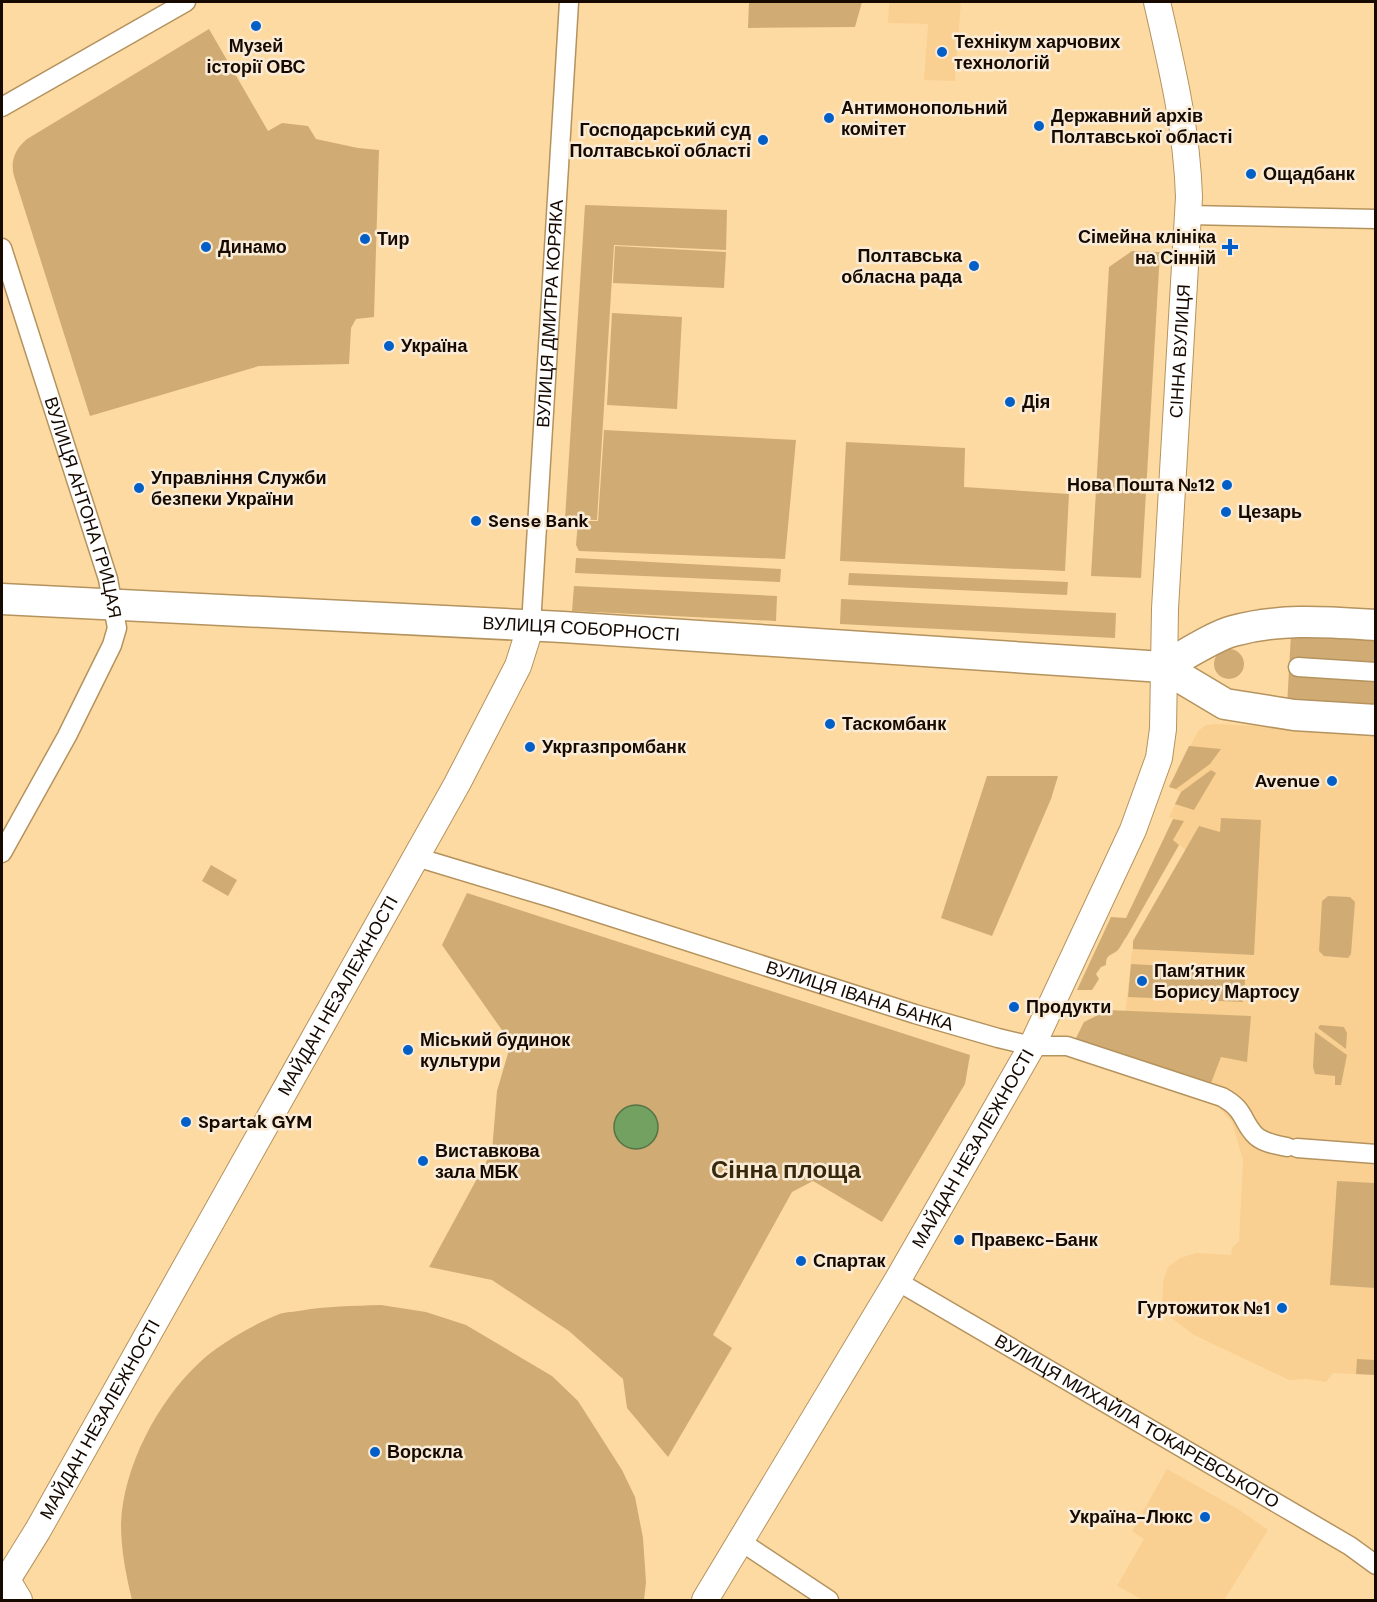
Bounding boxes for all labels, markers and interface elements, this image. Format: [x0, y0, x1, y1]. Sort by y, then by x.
marker: Музей історії ОВС [249, 19, 263, 33]
place label: Технікум харчових технологій [954, 30, 1120, 75]
place label: Музей історії ОВС [206, 34, 306, 79]
marker: Технікум харчових технологій [935, 45, 949, 59]
place label: Антимонопольний комітет [841, 96, 1008, 141]
place label: Державний архів Полтавської області [1051, 104, 1232, 149]
marker: Антимонопольний комітет [822, 111, 836, 125]
place label: Господарський суд Полтавської області [570, 118, 752, 163]
marker: Державний архів Полтавської області [1032, 119, 1046, 133]
marker: Господарський суд Полтавської області [756, 133, 770, 147]
place label: Ощадбанк [1263, 162, 1356, 186]
marker: Ощадбанк [1244, 167, 1258, 181]
street label: ВУЛИЦЯ ДМИТРА КОРЯКА [531, 199, 569, 428]
place label: Сімейна клініка на Сінній [1078, 225, 1217, 270]
place label: Тир [377, 227, 409, 251]
marker: Тир [358, 232, 372, 246]
place label: Динамо [218, 235, 287, 259]
marker: Сімейна клініка на Сінній [1221, 238, 1239, 256]
marker: Динамо [199, 240, 213, 254]
place label: Полтавська обласна рада [841, 244, 963, 289]
marker: Полтавська обласна рада [967, 259, 981, 273]
street label: СІННА ВУЛИЦЯ [1164, 283, 1196, 419]
place label: Україна [401, 334, 468, 358]
marker: Україна [382, 339, 396, 353]
place label: Дія [1022, 390, 1050, 414]
street label: ВУЛИЦЯ АНТОНА ГРИЦАЯ [38, 394, 127, 620]
marker: Дія [1003, 395, 1017, 409]
place label: Управління Служби безпеки України [151, 466, 327, 511]
place label: Нова Пошта №12 [1067, 473, 1215, 497]
marker: Нова Пошта №12 [1220, 478, 1234, 492]
marker: Управління Служби безпеки України [132, 481, 146, 495]
place label: Цезарь [1238, 500, 1302, 524]
marker: Цезарь [1219, 505, 1233, 519]
place label: Sense Bank [488, 509, 590, 533]
marker: Sense Bank [469, 514, 483, 528]
street label: ВУЛИЦЯ СОБОРНОСТІ [482, 611, 681, 647]
place label: Таскомбанк [842, 712, 947, 736]
marker: Таскомбанк [823, 717, 837, 731]
place label: Укргазпромбанк [542, 735, 687, 759]
marker: Укргазпромбанк [523, 740, 537, 754]
place label: Avenue [1255, 769, 1320, 793]
marker: Avenue [1325, 774, 1339, 788]
street label: МАЙДАН НЕЗАЛЕЖНОСТІ [272, 891, 404, 1100]
street label: ВУЛИЦЯ ІВАНА БАНКА [763, 955, 956, 1037]
place label: Пам’ятник Борису Мартосу [1154, 959, 1300, 1004]
marker: Пам’ятник Борису Мартосу [1135, 974, 1149, 988]
place label: Продукти [1026, 995, 1111, 1019]
marker: Продукти [1007, 1000, 1021, 1014]
place label: Міський будинок культури [420, 1028, 571, 1073]
marker: Міський будинок культури [401, 1043, 415, 1057]
street label: МАЙДАН НЕЗАЛЕЖНОСТІ [906, 1045, 1040, 1252]
place label: Spartak GYM [198, 1110, 312, 1134]
marker: Spartak GYM [179, 1115, 193, 1129]
place label: Виставкова зала МБК [435, 1139, 541, 1184]
marker: Виставкова зала МБК [416, 1154, 430, 1168]
district label: Сінна площа [711, 1154, 862, 1185]
place label: Правекс-Банк [971, 1228, 1099, 1252]
marker: Правекс-Банк [952, 1233, 966, 1247]
place label: Спартак [813, 1249, 886, 1273]
marker: Спартак [794, 1254, 808, 1268]
place label: Гуртожиток №1 [1137, 1296, 1270, 1320]
marker: Гуртожиток №1 [1275, 1301, 1289, 1315]
street label: МАЙДАН НЕЗАЛЕЖНОСТІ [34, 1315, 166, 1524]
street label: ВУЛИЦЯ МИХАЙЛА ТОКАРЕВСЬКОГО [990, 1329, 1284, 1514]
place label: Ворскла [387, 1440, 464, 1464]
marker: Ворскла [368, 1445, 382, 1459]
place label: Україна-Люкс [1069, 1505, 1193, 1529]
marker: Україна-Люкс [1198, 1510, 1212, 1524]

